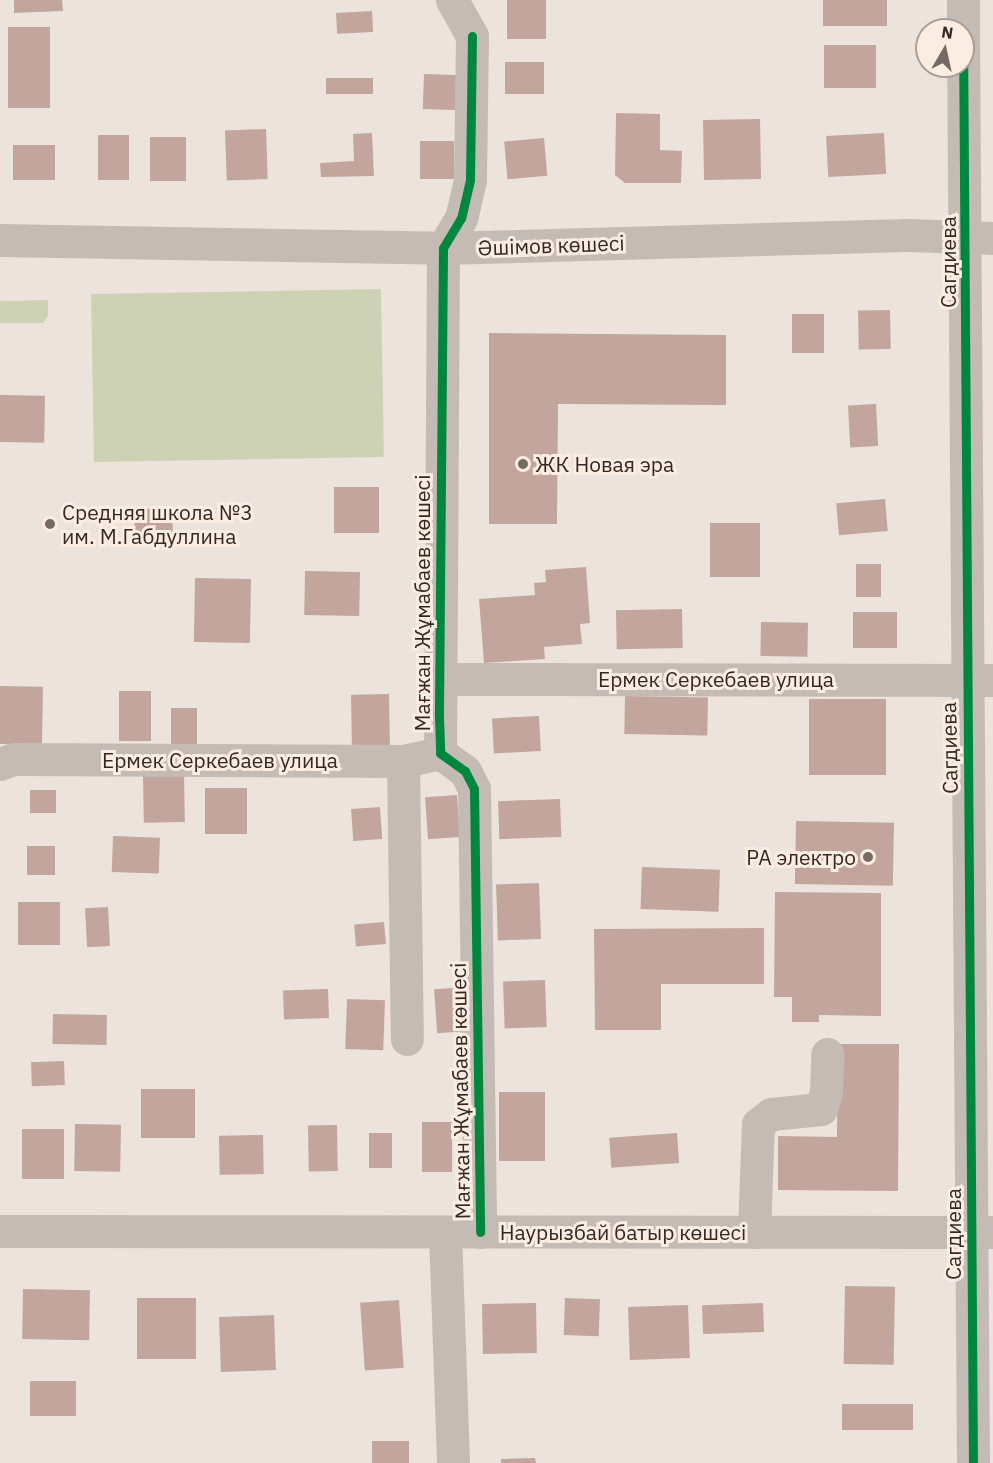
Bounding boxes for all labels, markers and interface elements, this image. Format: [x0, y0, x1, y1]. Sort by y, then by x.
north arrow [915, 18, 975, 78]
text: N [940, 21, 955, 43]
street label: Сагдиева [935, 216, 961, 308]
street label: Әшімов көшесі [477, 230, 625, 260]
place label: ЖК Новая эра [535, 451, 674, 477]
marker: ЖК Новая эра [516, 457, 530, 471]
street label: Мағжан Жұмабаев көшесі [409, 475, 435, 731]
place label: Средняя школа №3 им. М.Габдуллина [62, 499, 253, 549]
marker: Средняя школа №3 им. М.Габдуллина [43, 517, 57, 531]
street label: Ермек Серкебаев улица [598, 666, 834, 692]
street label: Сагдиева [936, 702, 962, 794]
street label: Ермек Серкебаев улица [102, 747, 338, 773]
place label: РА электро [746, 844, 856, 870]
marker: РА электро [861, 850, 875, 864]
street label: Мағжан Жұмабаев көшесі [445, 962, 475, 1220]
street label: Сагдиева [940, 1188, 966, 1280]
street label: Наурызбай батыр көшесі [500, 1219, 746, 1245]

